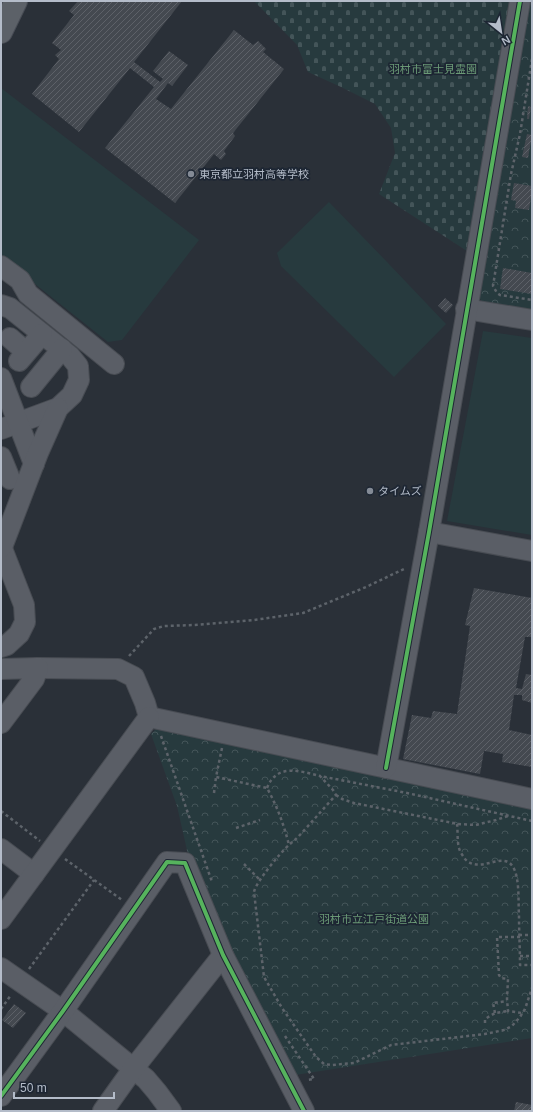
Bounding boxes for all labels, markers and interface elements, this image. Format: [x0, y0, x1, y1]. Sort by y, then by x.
north arrow [481, 12, 521, 52]
text: N [500, 33, 512, 48]
park label: 羽村市富士見霊園 [389, 63, 477, 75]
place label: 東京都立羽村高等学校 [199, 168, 309, 180]
marker: 東京都立羽村高等学校 [186, 169, 196, 179]
place label: タイムズ [378, 485, 422, 497]
marker: タイムズ [365, 486, 375, 496]
park label: 羽村市立江戸街道公園 [319, 913, 429, 925]
scale bar [14, 1074, 114, 1100]
text: 50 m [20, 1081, 47, 1095]

